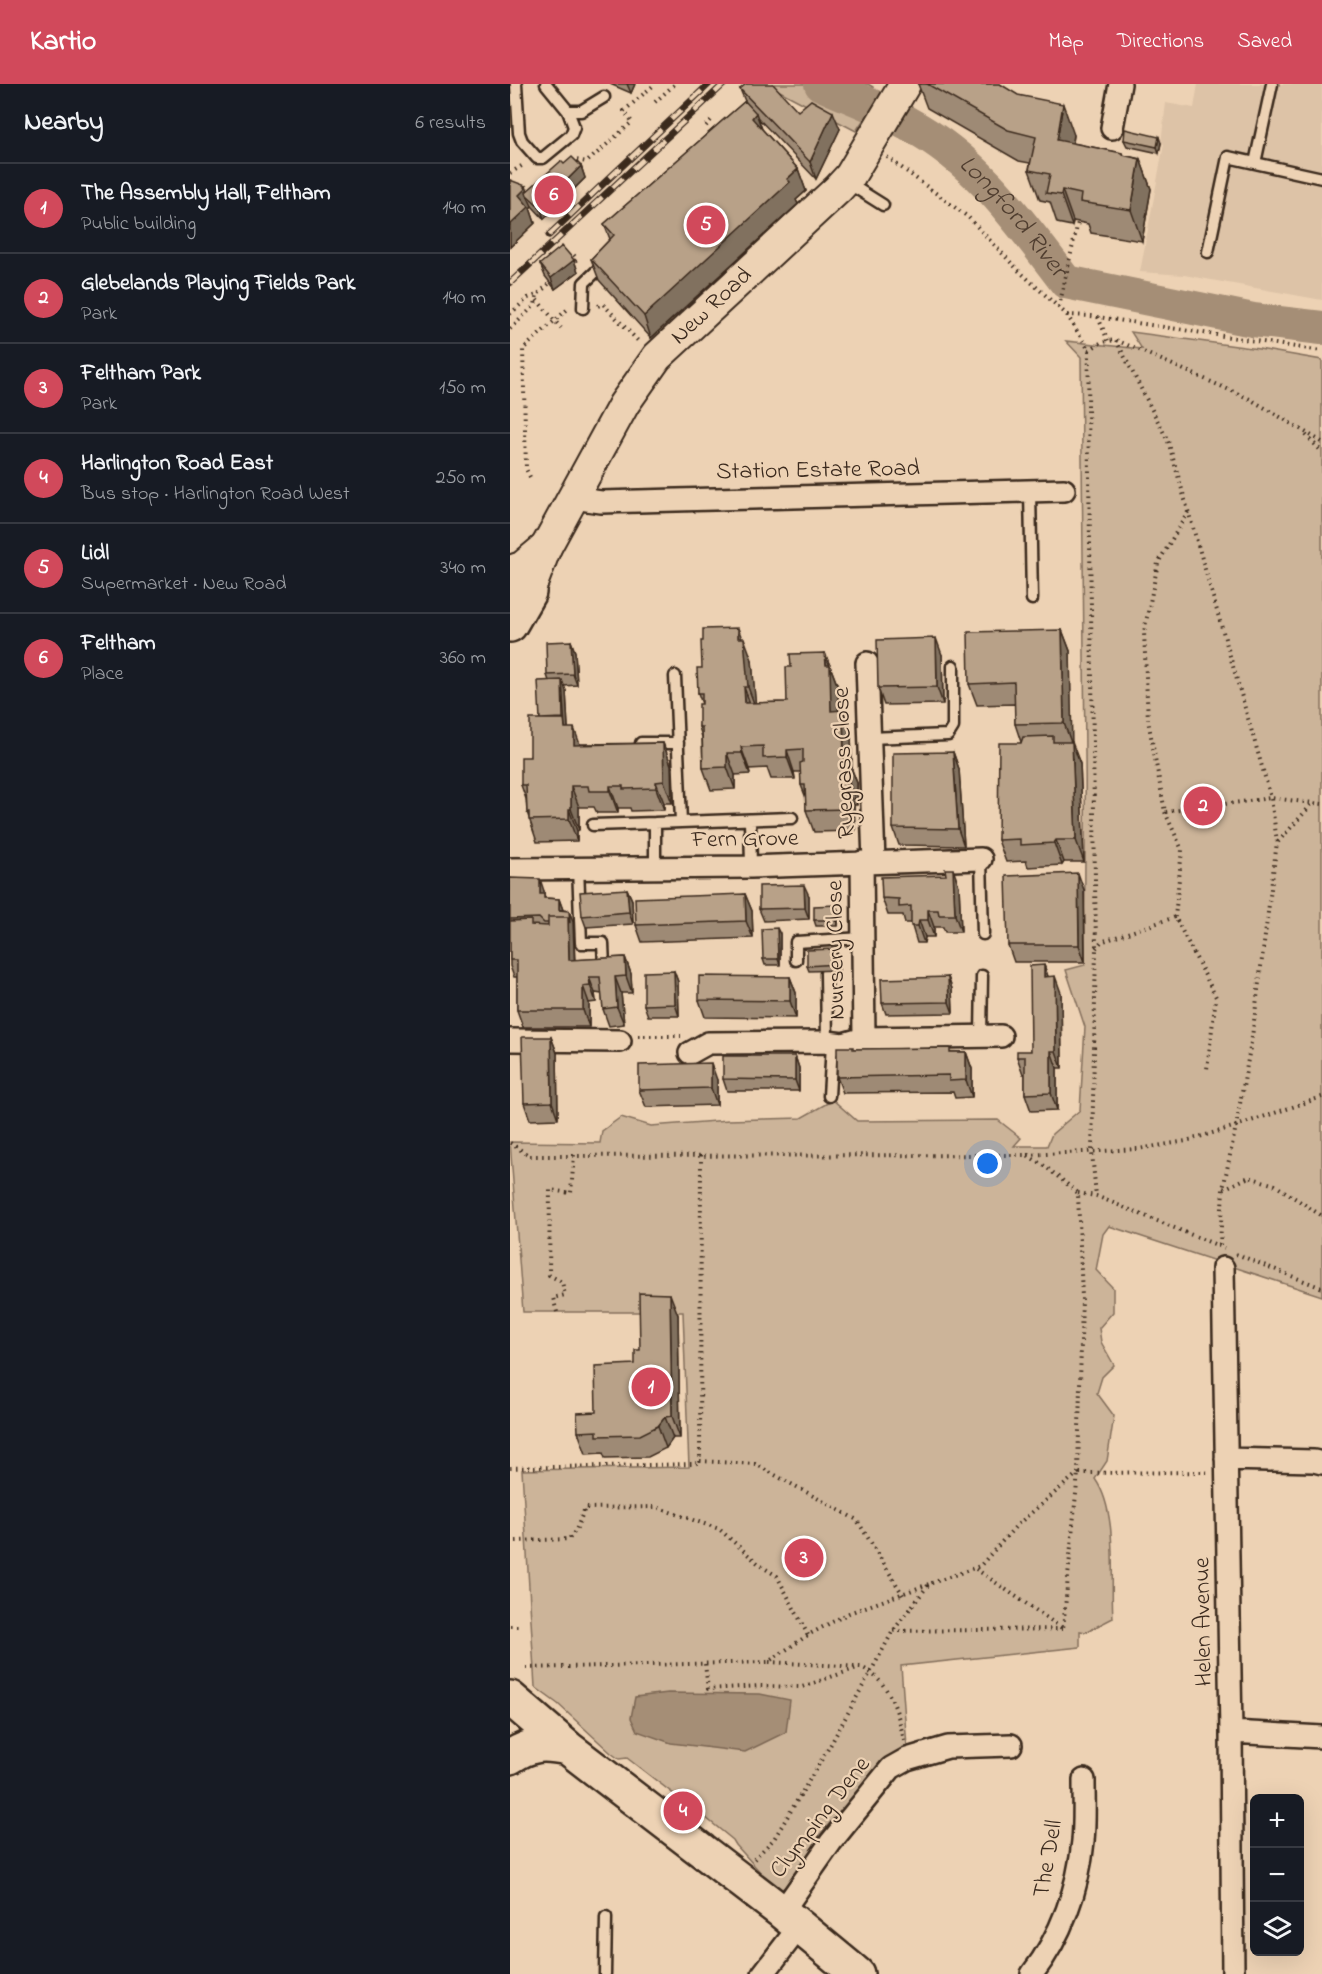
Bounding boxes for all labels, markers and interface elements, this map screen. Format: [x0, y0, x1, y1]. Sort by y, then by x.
text: Kartio [30, 22, 96, 63]
text: Map [1048, 27, 1084, 57]
text: Directions [1117, 27, 1204, 57]
text: Saved [1237, 27, 1292, 57]
text: Nearby [24, 104, 103, 142]
text: 6 results [415, 109, 486, 138]
water label: Longford River [950, 147, 1077, 289]
pin: 6 [534, 172, 573, 218]
text: The Assembly Hall, Feltham [81, 178, 331, 210]
text: 1 [40, 194, 47, 223]
text: 140 m [442, 194, 486, 223]
pin: 5 [686, 202, 726, 248]
text: Public building [81, 210, 196, 239]
street label: New Road [663, 259, 761, 353]
text: Glebelands Playing Fields Park [81, 268, 355, 300]
text: 2 [39, 284, 48, 313]
text: 140 m [442, 284, 486, 313]
text: Park [81, 300, 117, 329]
text: Feltham Park [81, 358, 201, 390]
text: 3 [39, 374, 48, 403]
text: 150 m [439, 374, 486, 403]
text: Park [81, 390, 117, 419]
text: Harlington Road East [81, 448, 273, 480]
street label: Station Estate Road [716, 452, 921, 490]
text: 4 [39, 464, 48, 493]
text: 250 m [435, 464, 486, 493]
text: Bus stop · Harlington Road West [81, 480, 350, 509]
text: Lidl [81, 538, 109, 570]
text: 5 [38, 554, 49, 583]
text: 340 m [440, 554, 486, 583]
text: Supermarket · New Road [81, 570, 287, 599]
text: Feltham [81, 628, 156, 660]
text: 6 [39, 644, 48, 673]
text: 360 m [440, 644, 486, 673]
text: Place [81, 660, 123, 689]
street label: Ryegrass Close [825, 686, 866, 839]
pin: 2 [1184, 784, 1222, 828]
street label: Fern Grove [690, 822, 799, 858]
street label: Nursery Close [818, 880, 857, 1020]
your location [973, 1149, 1002, 1178]
pin: 1 [632, 1364, 670, 1410]
pin: 3 [784, 1536, 824, 1580]
street label: Helen Avenue [1185, 1557, 1223, 1687]
street label: Clymping Dene [762, 1749, 881, 1887]
pin: 4 [664, 1788, 702, 1834]
map controls [1250, 1794, 1304, 1956]
button: + [1250, 1794, 1304, 1848]
street label: The Dell [1025, 1817, 1073, 1901]
button: − [1250, 1848, 1304, 1902]
button: layers [1250, 1902, 1304, 1956]

